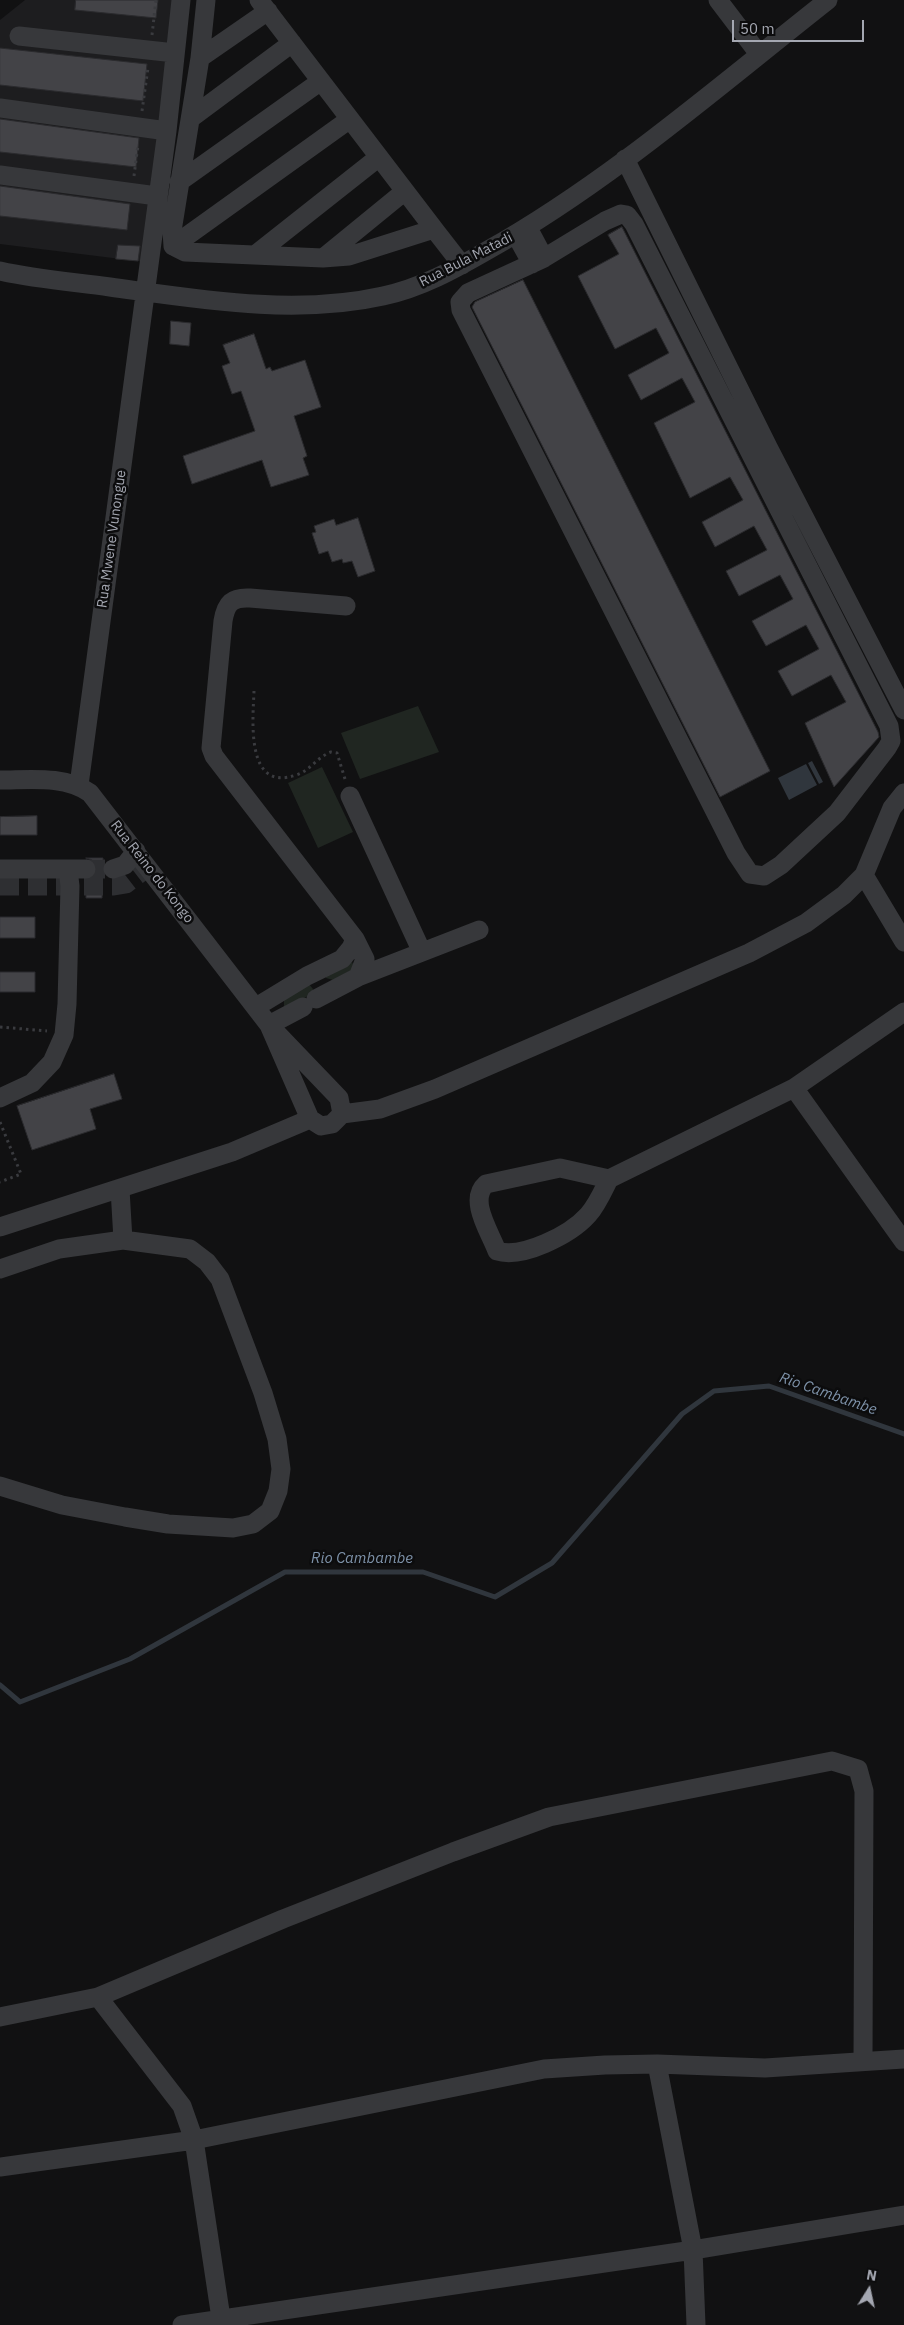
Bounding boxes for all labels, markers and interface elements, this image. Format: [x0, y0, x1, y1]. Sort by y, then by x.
scale bar [734, 10, 866, 42]
text: 50 m [740, 19, 775, 38]
street label: Rua Bula Matadi [417, 229, 515, 291]
street label: Rua Mwene Vunongue [94, 469, 130, 609]
street label: Rua Reino do Kongo [107, 817, 197, 927]
water label: Rio Cambambe [777, 1369, 879, 1419]
water label: Rio Cambambe [311, 1550, 413, 1568]
north arrow [844, 2265, 894, 2315]
text: N [865, 2265, 878, 2285]

